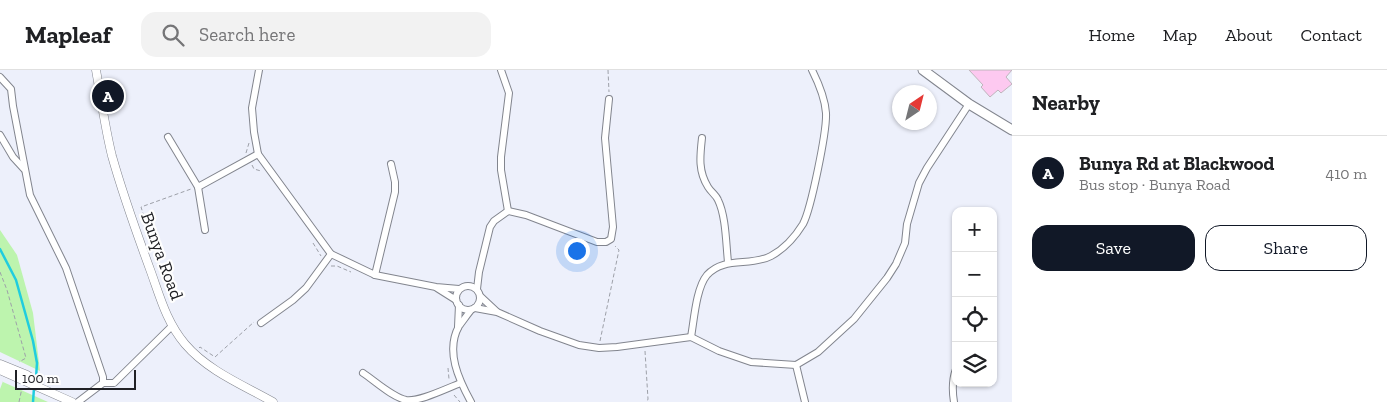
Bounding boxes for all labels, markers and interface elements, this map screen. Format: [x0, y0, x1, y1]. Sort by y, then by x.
search box [141, 12, 491, 57]
text: Mapleaf [25, 20, 111, 49]
icon: search [159, 21, 187, 49]
text: Search here [199, 23, 295, 46]
text: Home [1088, 24, 1135, 46]
text: Map [1163, 24, 1197, 46]
text: About [1225, 24, 1272, 46]
text: Contact [1300, 24, 1362, 46]
pin: A [92, 77, 124, 115]
north arrow [892, 85, 937, 130]
text: Nearby [1032, 90, 1100, 115]
text: Bunya Rd at Blackwood [1079, 152, 1274, 175]
text: A [1043, 164, 1054, 183]
text: 410 m [1326, 164, 1367, 183]
text: Bus stop · Bunya Road [1079, 175, 1230, 194]
map controls [952, 207, 997, 387]
button: + [952, 207, 997, 252]
street label: Bunya Road [136, 209, 188, 303]
button: Save [1032, 225, 1195, 271]
button: Share [1205, 225, 1367, 271]
your location [564, 238, 590, 264]
button: − [952, 252, 997, 297]
button: locate [952, 297, 997, 342]
button: layers [952, 342, 997, 387]
scale bar [15, 367, 136, 390]
text: 100 m [22, 370, 59, 387]

